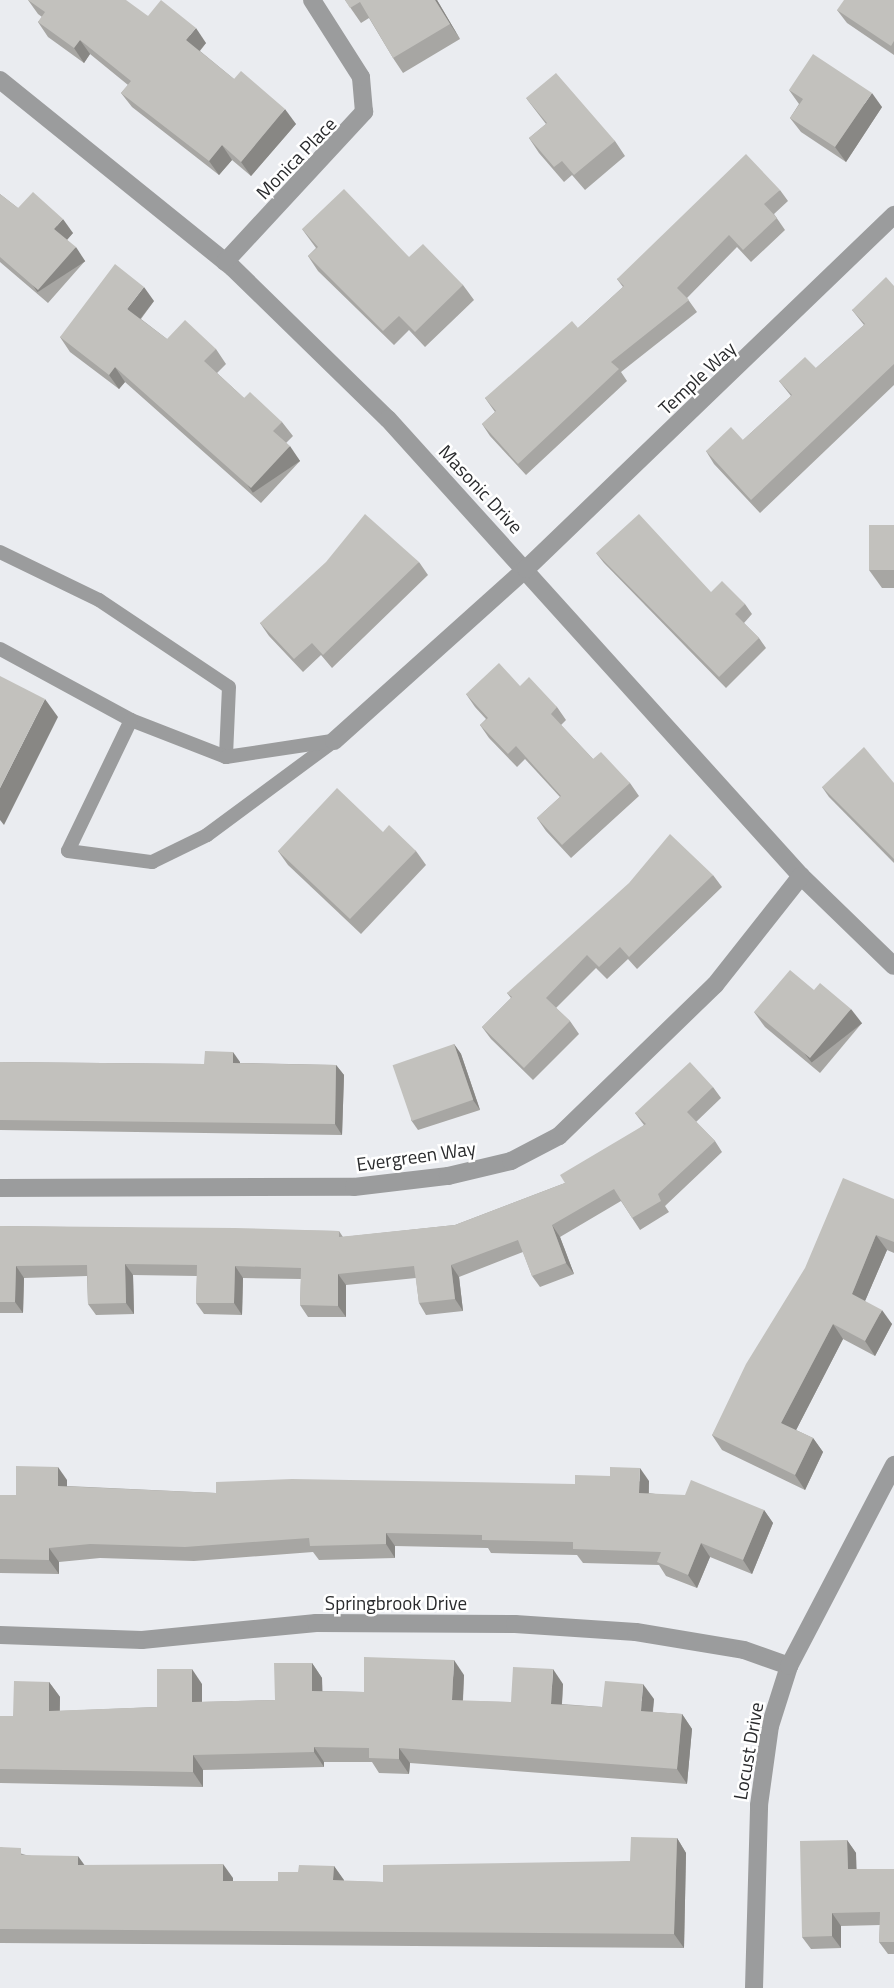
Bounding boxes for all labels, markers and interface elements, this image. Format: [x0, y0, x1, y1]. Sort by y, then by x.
street label: Monica Place [251, 112, 341, 204]
street label: Temple Way [654, 337, 740, 419]
street label: Masonic Drive [434, 440, 528, 538]
street label: Evergreen Way [355, 1136, 477, 1176]
street label: Springbrook Drive [325, 1592, 467, 1614]
street label: Locust Drive [728, 1700, 768, 1802]

